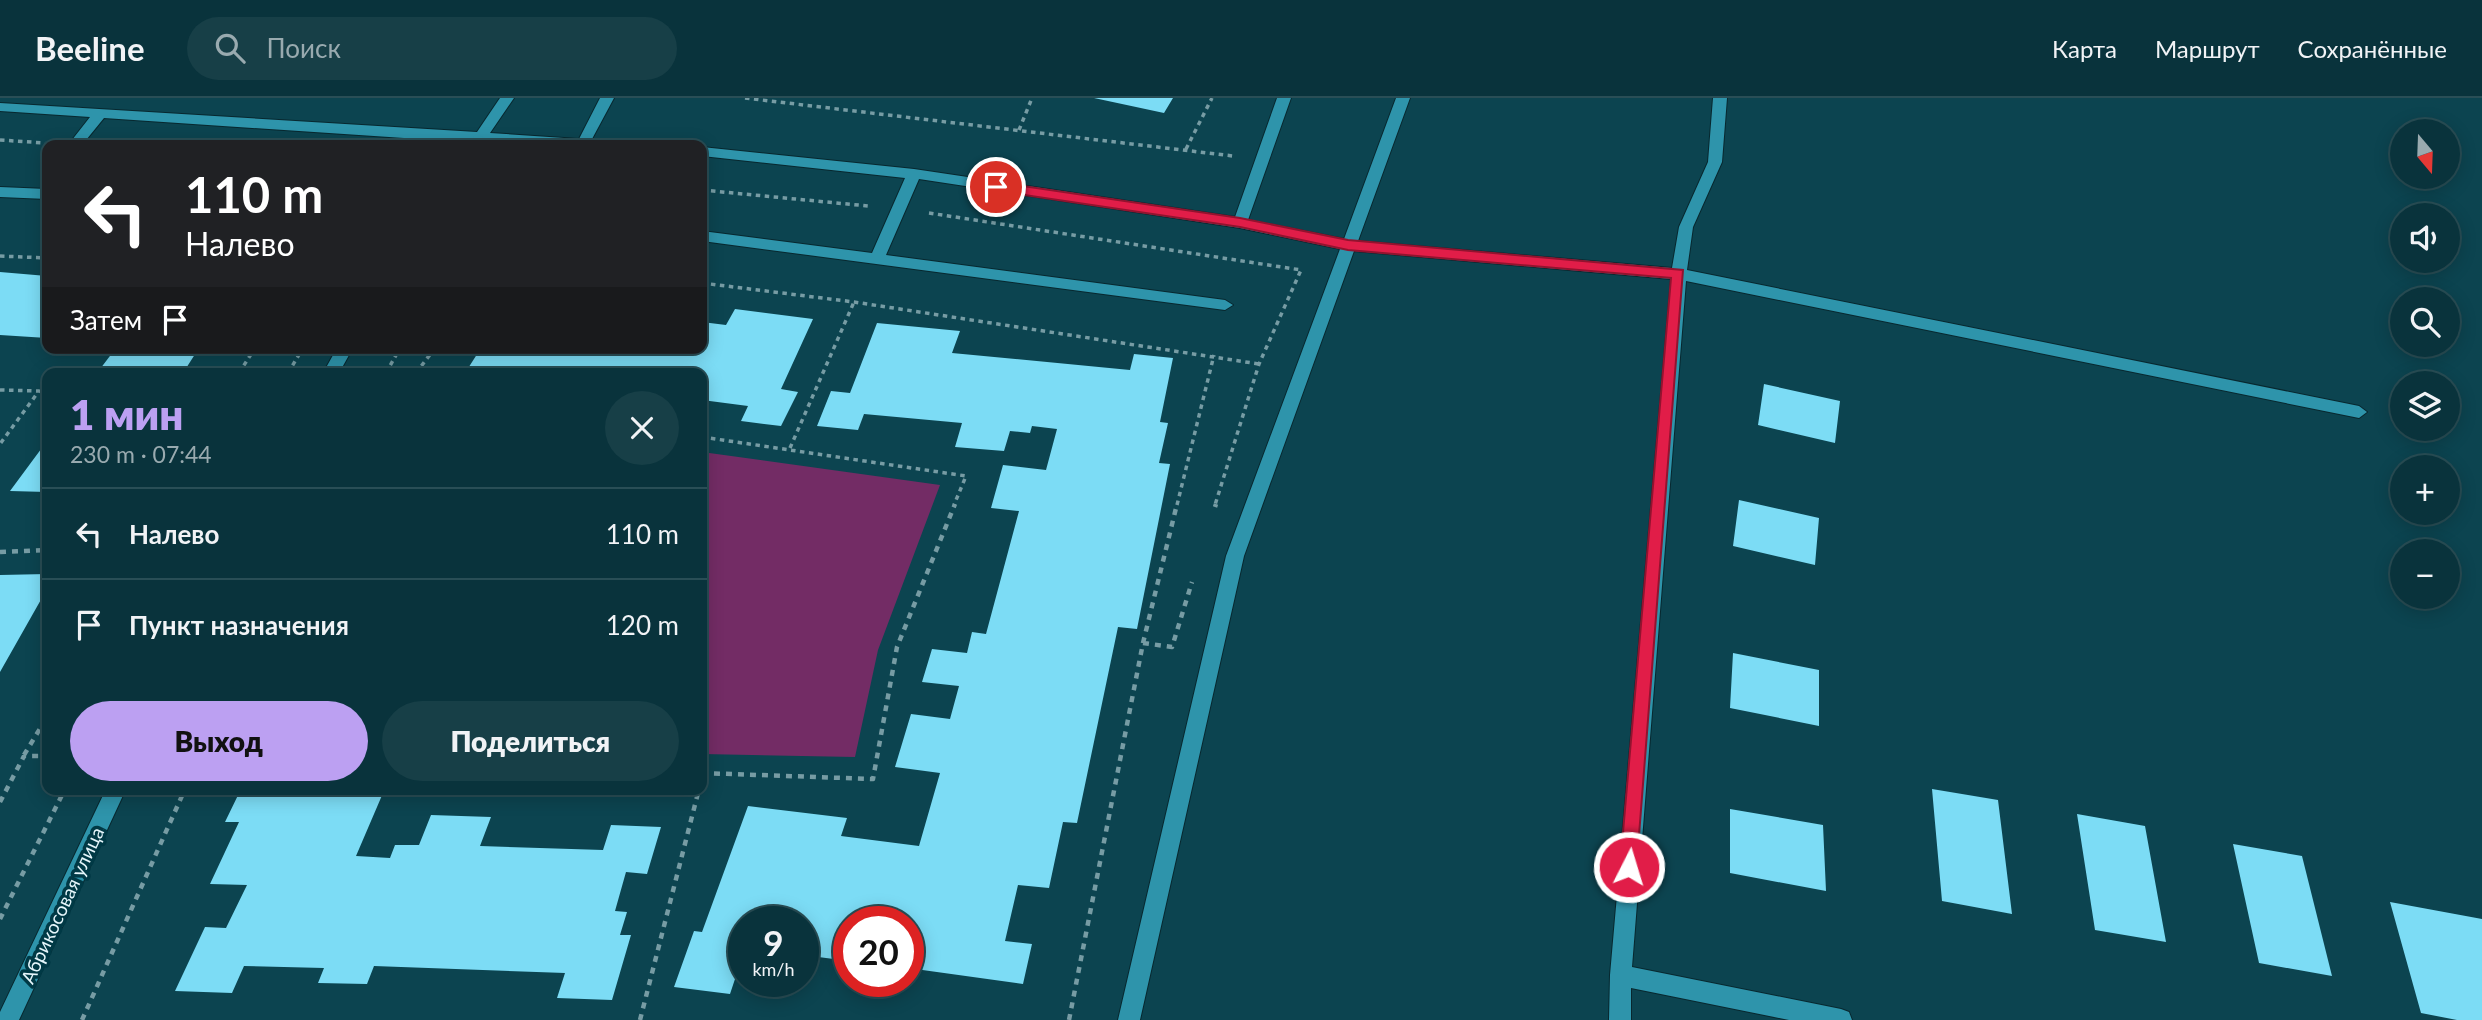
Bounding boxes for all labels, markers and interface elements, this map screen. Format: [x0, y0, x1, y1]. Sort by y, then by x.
search box [187, 17, 677, 80]
text: Beeline [35, 28, 145, 68]
icon: search [211, 29, 249, 67]
text: Поиск [267, 32, 341, 64]
text: Карта [2052, 34, 2117, 63]
text: Маршрут [2155, 34, 2260, 63]
text: Сохранённые [2298, 34, 2447, 63]
north arrow [2390, 119, 2460, 189]
map controls [2390, 119, 2460, 609]
pin [966, 157, 1026, 217]
text: 110 m [185, 165, 323, 223]
icon: left [70, 168, 161, 259]
icon: arrive [977, 168, 1015, 206]
button: sound [2390, 203, 2460, 273]
text: Налево [185, 224, 295, 263]
button: search [2390, 287, 2460, 357]
icon: arrive [156, 301, 194, 339]
text: Затем [70, 304, 142, 336]
button: layers [2390, 371, 2460, 441]
text: 1 мин [70, 389, 184, 439]
button: close [605, 391, 679, 465]
text: 230 m · 07:44 [70, 440, 212, 468]
button: + [2390, 455, 2460, 525]
icon: left [70, 515, 108, 553]
text: Налево [129, 518, 219, 550]
text: 110 m [606, 518, 679, 550]
button: − [2390, 539, 2460, 609]
icon: arrive [70, 606, 108, 644]
text: Пункт назначения [129, 609, 349, 641]
text: 120 m [606, 609, 679, 641]
button: Выход [70, 701, 368, 781]
button: Поделиться [382, 701, 679, 781]
street label: Абрикосовая улица [16, 823, 108, 987]
position arrow [1592, 830, 1666, 904]
speed limit sign: 20 [833, 906, 924, 997]
text: 9 [763, 921, 784, 963]
text: km/h [752, 958, 795, 980]

